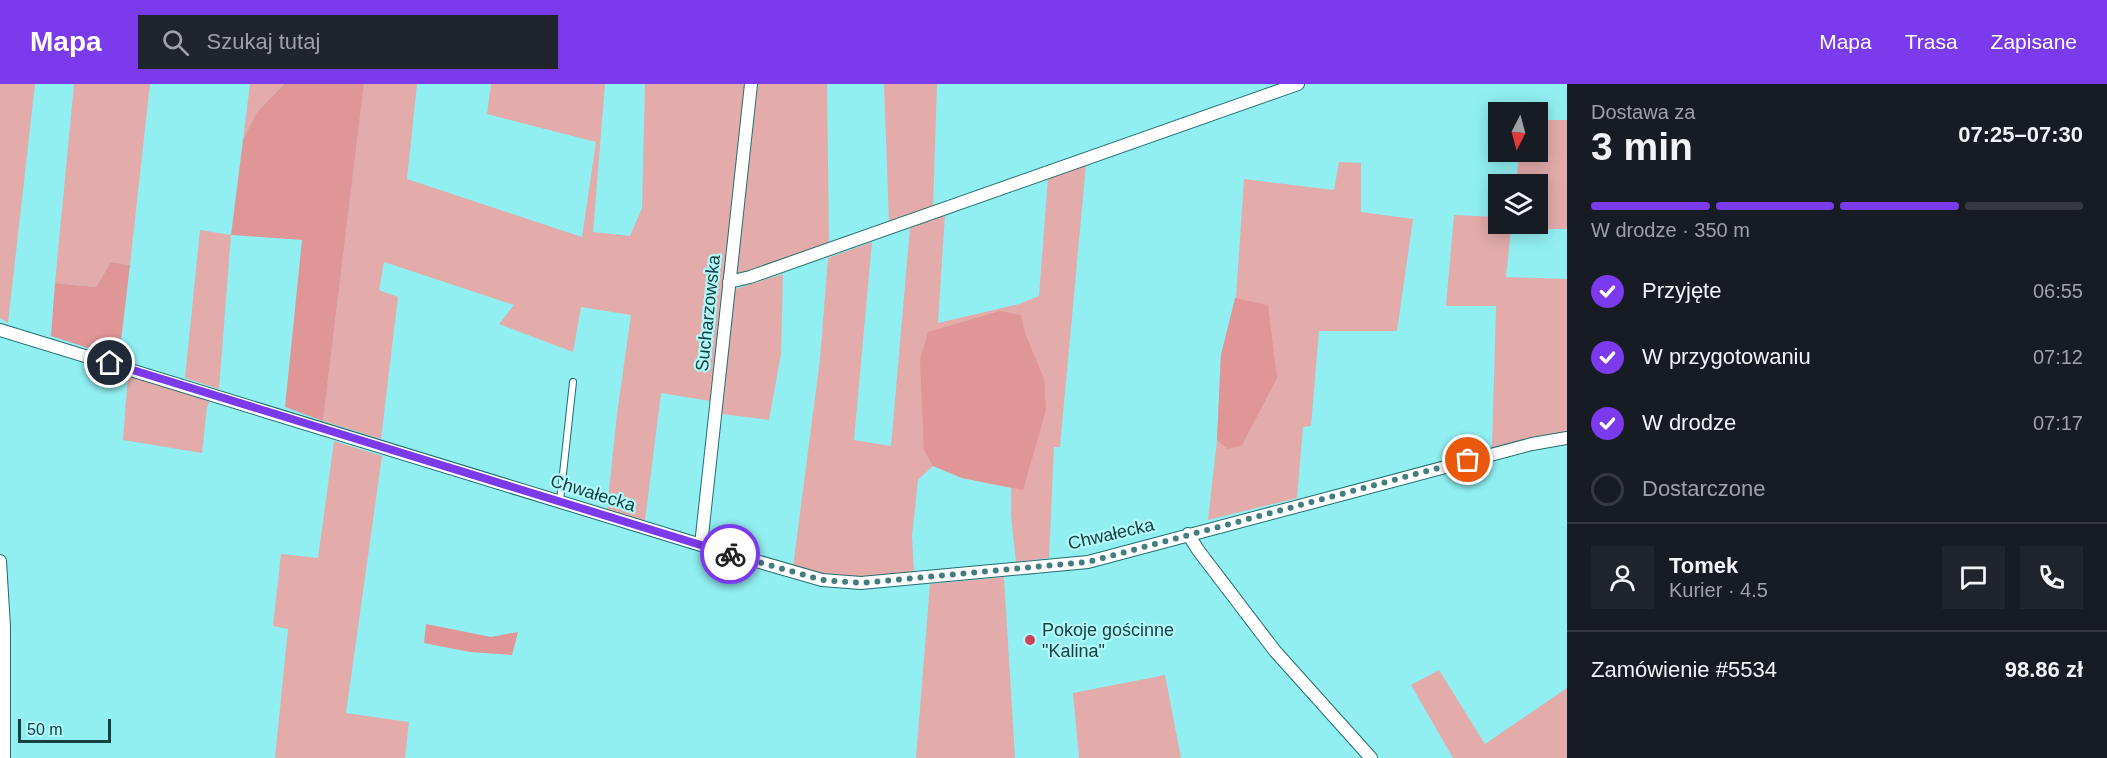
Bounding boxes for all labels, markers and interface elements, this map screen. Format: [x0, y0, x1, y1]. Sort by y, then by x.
search box [138, 15, 558, 69]
text: Mapa [30, 26, 102, 57]
icon: search [159, 26, 192, 59]
text: Szukaj tutaj [207, 29, 320, 54]
text: Mapa [1819, 30, 1872, 53]
text: Trasa [1905, 30, 1958, 53]
text: Zapisane [1991, 30, 2077, 53]
text: Dostawa za [1591, 101, 1696, 123]
north arrow [1488, 102, 1548, 162]
map controls [1488, 102, 1548, 234]
text: 07:25–07:30 [1958, 122, 2083, 147]
text: 3 min [1591, 125, 1693, 168]
button: layers [1488, 174, 1548, 234]
text: W drodze · 350 m [1591, 219, 1750, 241]
street label: Sucharzowska [692, 253, 724, 372]
icon: check [1591, 275, 1624, 308]
text: Przyjęte [1642, 278, 1721, 303]
text: 06:55 [2033, 280, 2083, 302]
pin [84, 337, 135, 388]
icon: check [1591, 341, 1624, 374]
text: W przygotowaniu [1642, 344, 1811, 369]
icon: home [93, 346, 126, 379]
text: 07:12 [2033, 346, 2083, 368]
icon: check [1591, 407, 1624, 440]
text: W drodze [1642, 410, 1736, 435]
text: 07:17 [2033, 412, 2083, 434]
pin [1442, 434, 1493, 485]
icon: bag [1451, 443, 1484, 476]
street label: Chwałecka [548, 471, 639, 516]
text: Dostarczone [1642, 476, 1766, 501]
street label: Chwałecka [1066, 514, 1157, 554]
courier [700, 524, 760, 584]
icon: bike [714, 538, 747, 571]
button: person [1591, 546, 1654, 609]
button: chat [1942, 546, 2005, 609]
button: phone [2020, 546, 2083, 609]
text: Tomek [1669, 553, 1738, 578]
text: Kurier · 4.5 [1669, 579, 1768, 601]
place label: Pokoje gościnne "Kalina" [1042, 620, 1174, 661]
marker: Pokoje gościnne "Kalina" [1023, 633, 1037, 647]
text: Zamówienie #5534 [1591, 657, 1777, 682]
text: 98.86 zł [2005, 657, 2083, 682]
scale bar [18, 716, 111, 744]
text: 50 m [27, 721, 63, 738]

